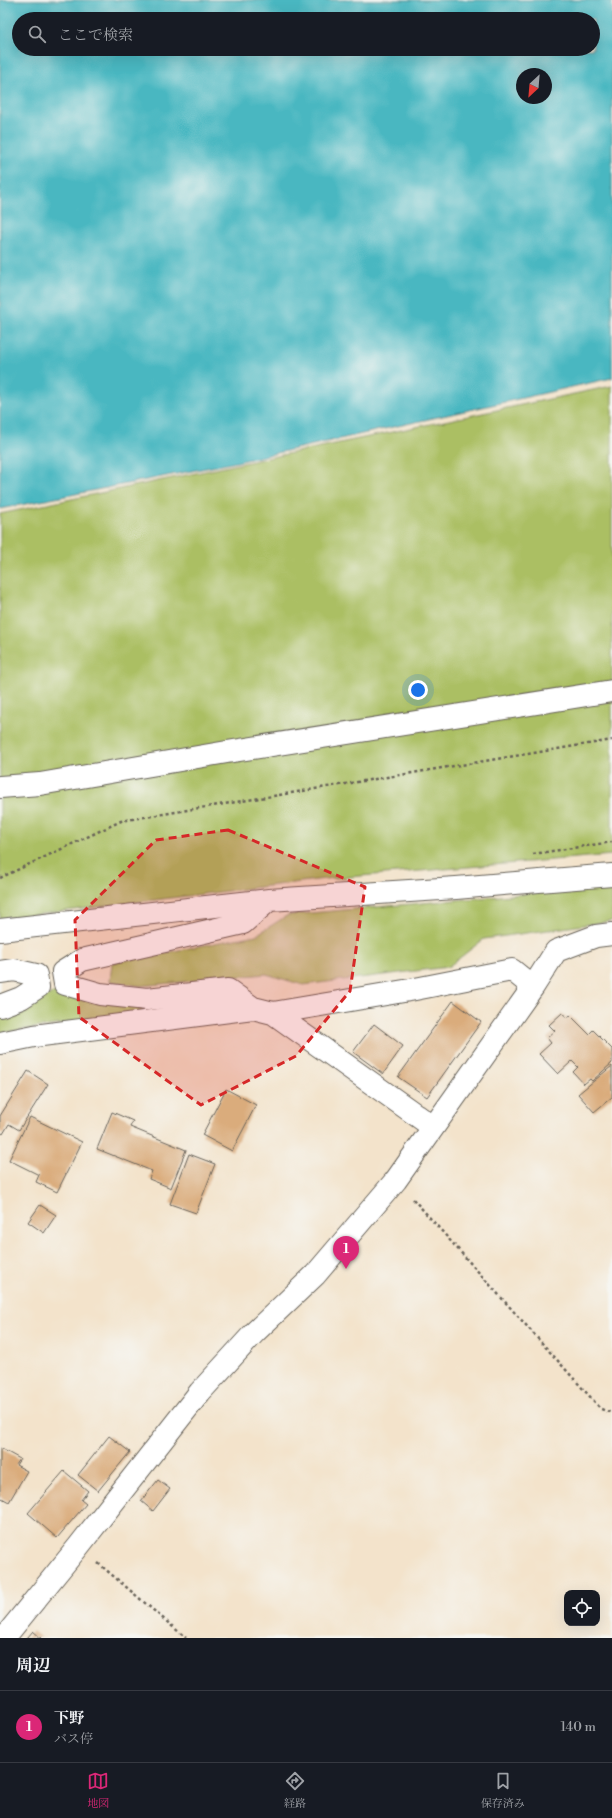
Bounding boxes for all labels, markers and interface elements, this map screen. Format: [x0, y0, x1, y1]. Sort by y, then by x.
search box [12, 12, 600, 56]
icon: search [26, 23, 48, 45]
text: ここで検索 [58, 26, 133, 45]
north arrow [516, 68, 552, 104]
your location [408, 680, 428, 700]
pin: 1 [333, 1236, 359, 1269]
map controls [564, 1590, 600, 1626]
button: locate [564, 1590, 600, 1626]
text: 周辺 [16, 1655, 50, 1677]
text: 下野 [54, 1709, 84, 1728]
text: 1 [26, 1719, 32, 1735]
text: 140 m [560, 1719, 596, 1735]
text: バス停 [54, 1731, 93, 1747]
tab: 地図 [87, 1770, 109, 1811]
tab: 経路 [284, 1770, 306, 1811]
tab: 保存済み [481, 1770, 525, 1811]

